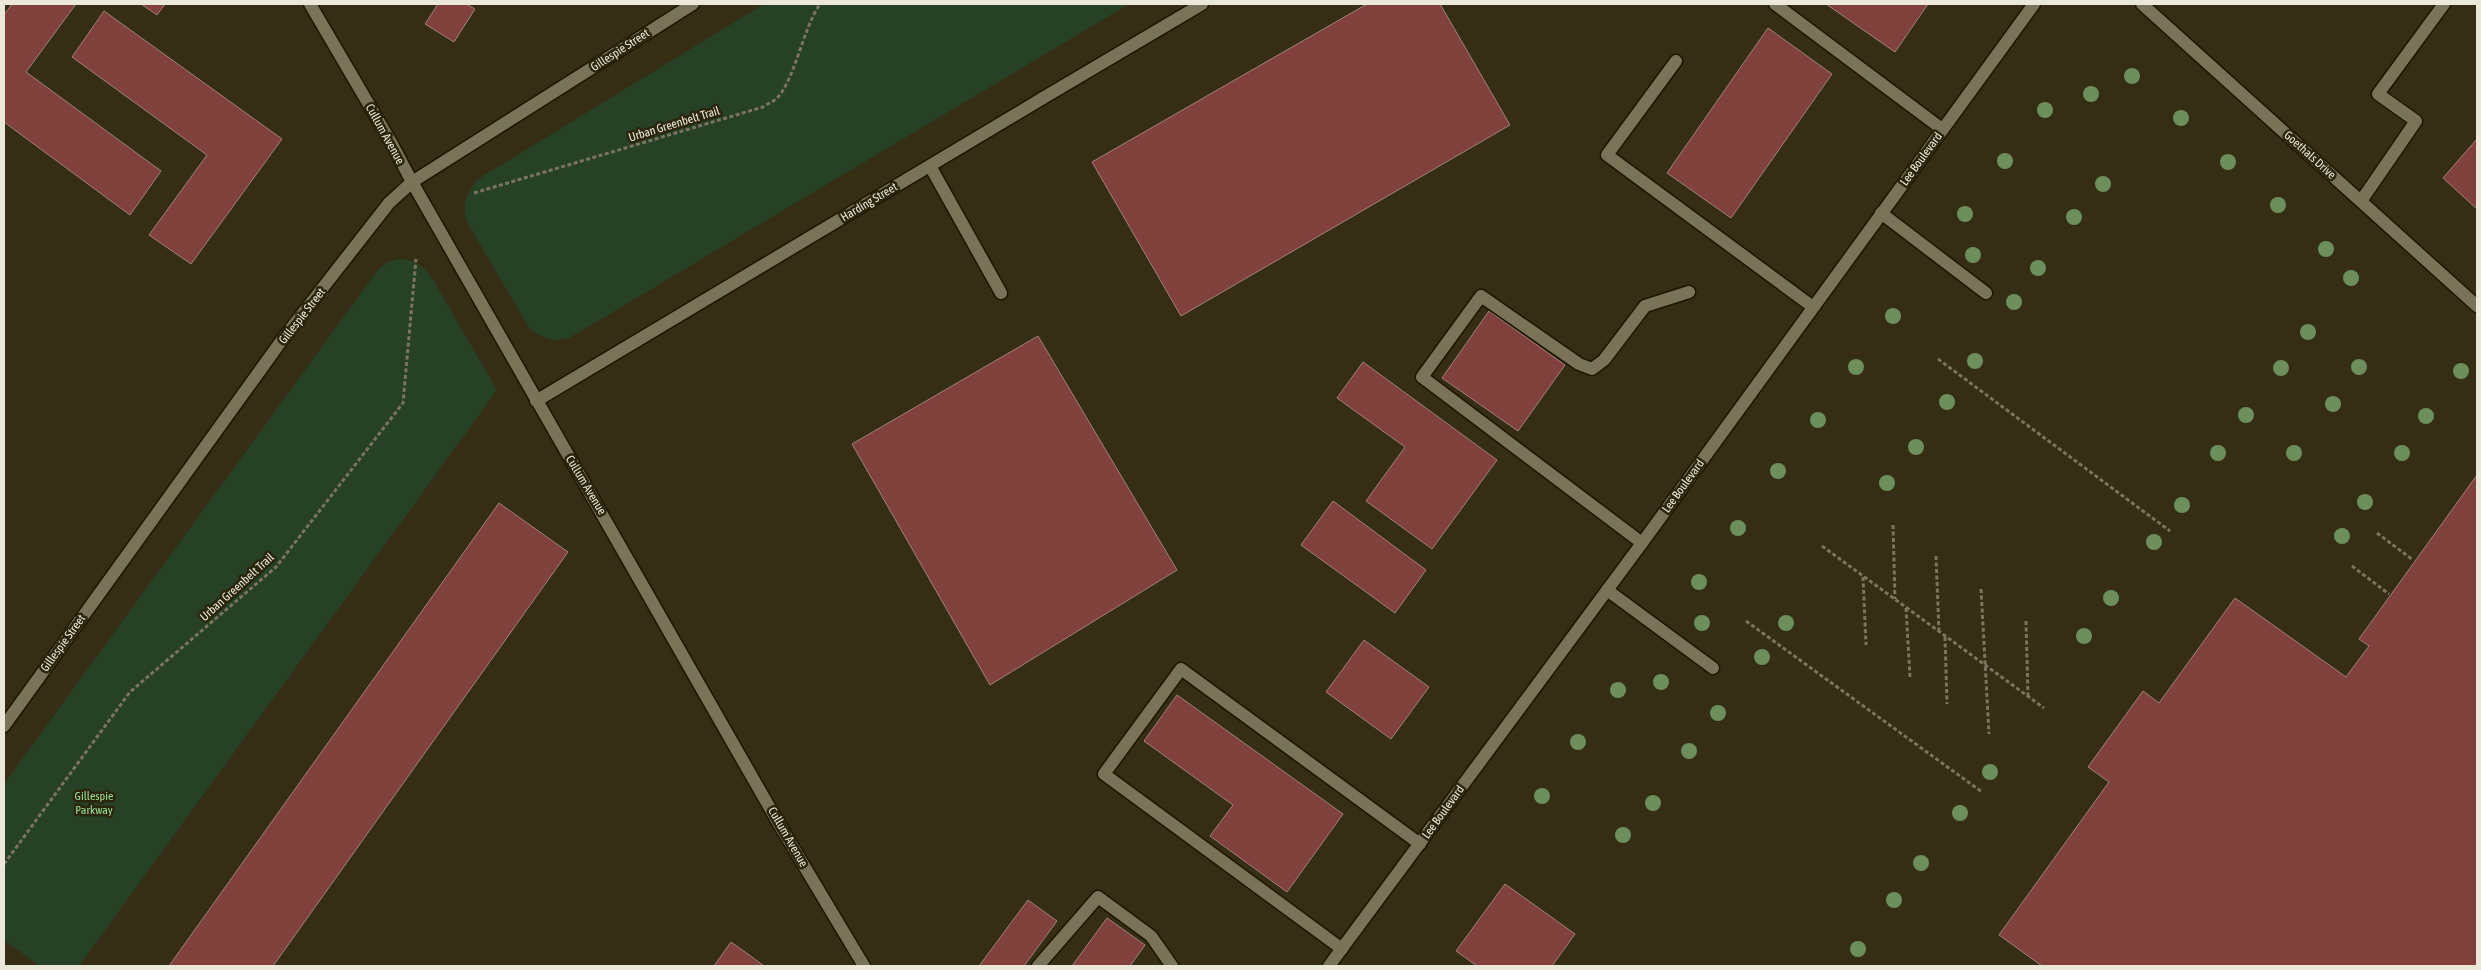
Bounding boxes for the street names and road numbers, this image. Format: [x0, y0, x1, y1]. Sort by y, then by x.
street label: Gillespie Street [588, 26, 652, 74]
street label: Cullum Avenue [363, 101, 407, 167]
street label: Urban Greenbelt Trail [627, 103, 722, 145]
street label: Goethals Drive [2281, 128, 2339, 182]
street label: Lee Boulevard [1897, 130, 1945, 188]
street label: Harding Street [838, 179, 900, 224]
street label: Gillespie Street [276, 285, 328, 347]
street label: Cullum Avenue [563, 453, 609, 517]
street label: Lee Boulevard [1659, 457, 1707, 515]
street label: Urban Greenbelt Trail [197, 550, 277, 624]
street label: Gillespie Street [38, 611, 89, 674]
street label: Lee Boulevard [1419, 783, 1467, 841]
street label: Cullum Avenue [765, 805, 811, 869]

